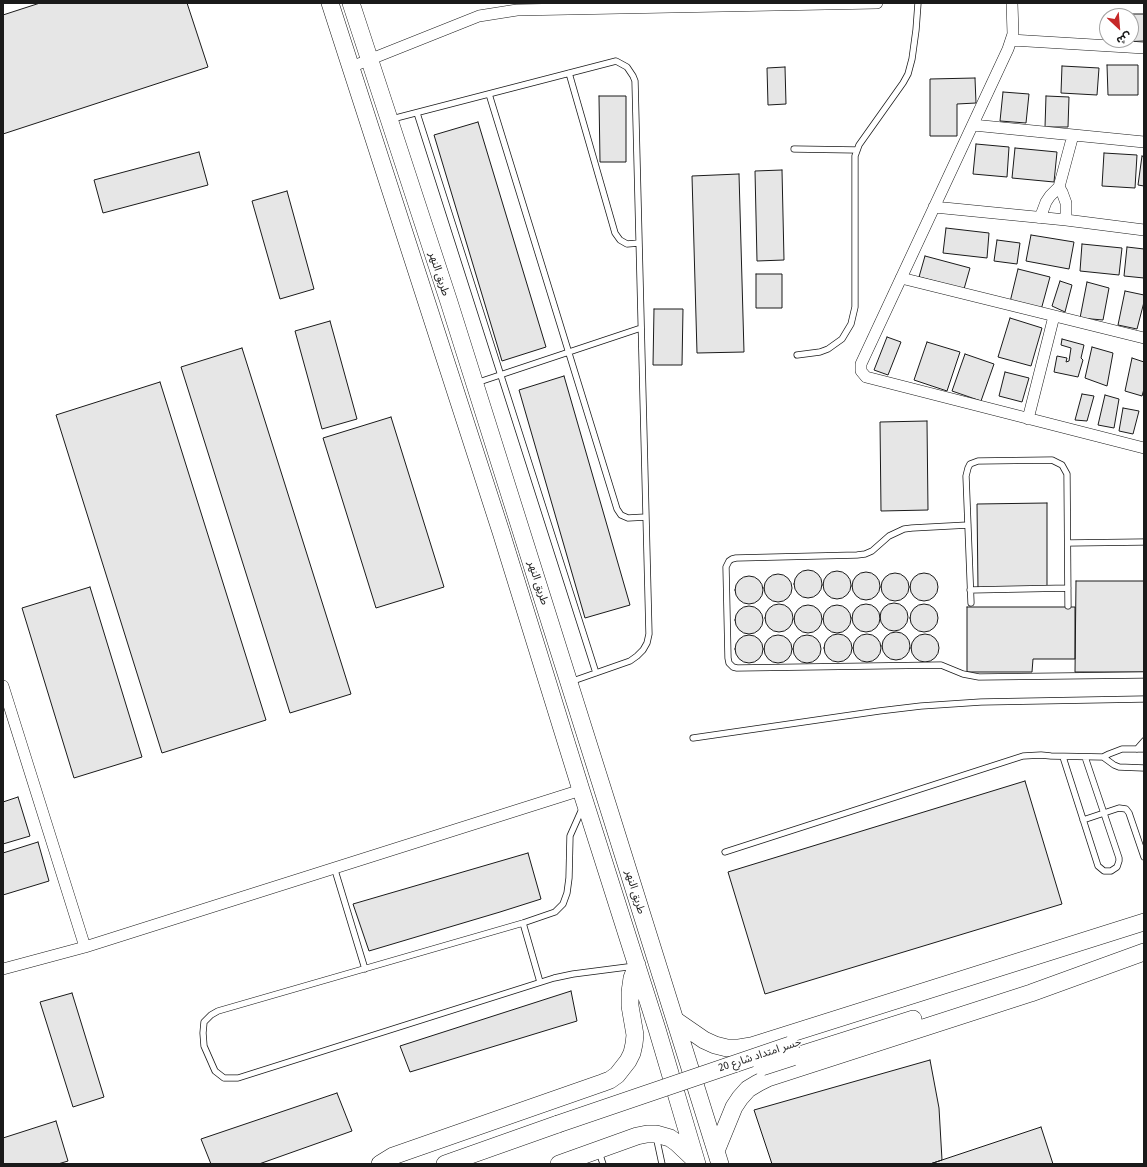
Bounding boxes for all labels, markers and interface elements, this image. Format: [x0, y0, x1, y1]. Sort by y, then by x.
north arrow [1099, 8, 1139, 48]
text: ش [1114, 29, 1134, 47]
street label: طريق النهر [426, 250, 452, 298]
street label: طريق النهر [525, 559, 551, 607]
street label: طريق النهر [622, 868, 648, 916]
street label: جسر امتداد شارع 20 [717, 1035, 803, 1075]

